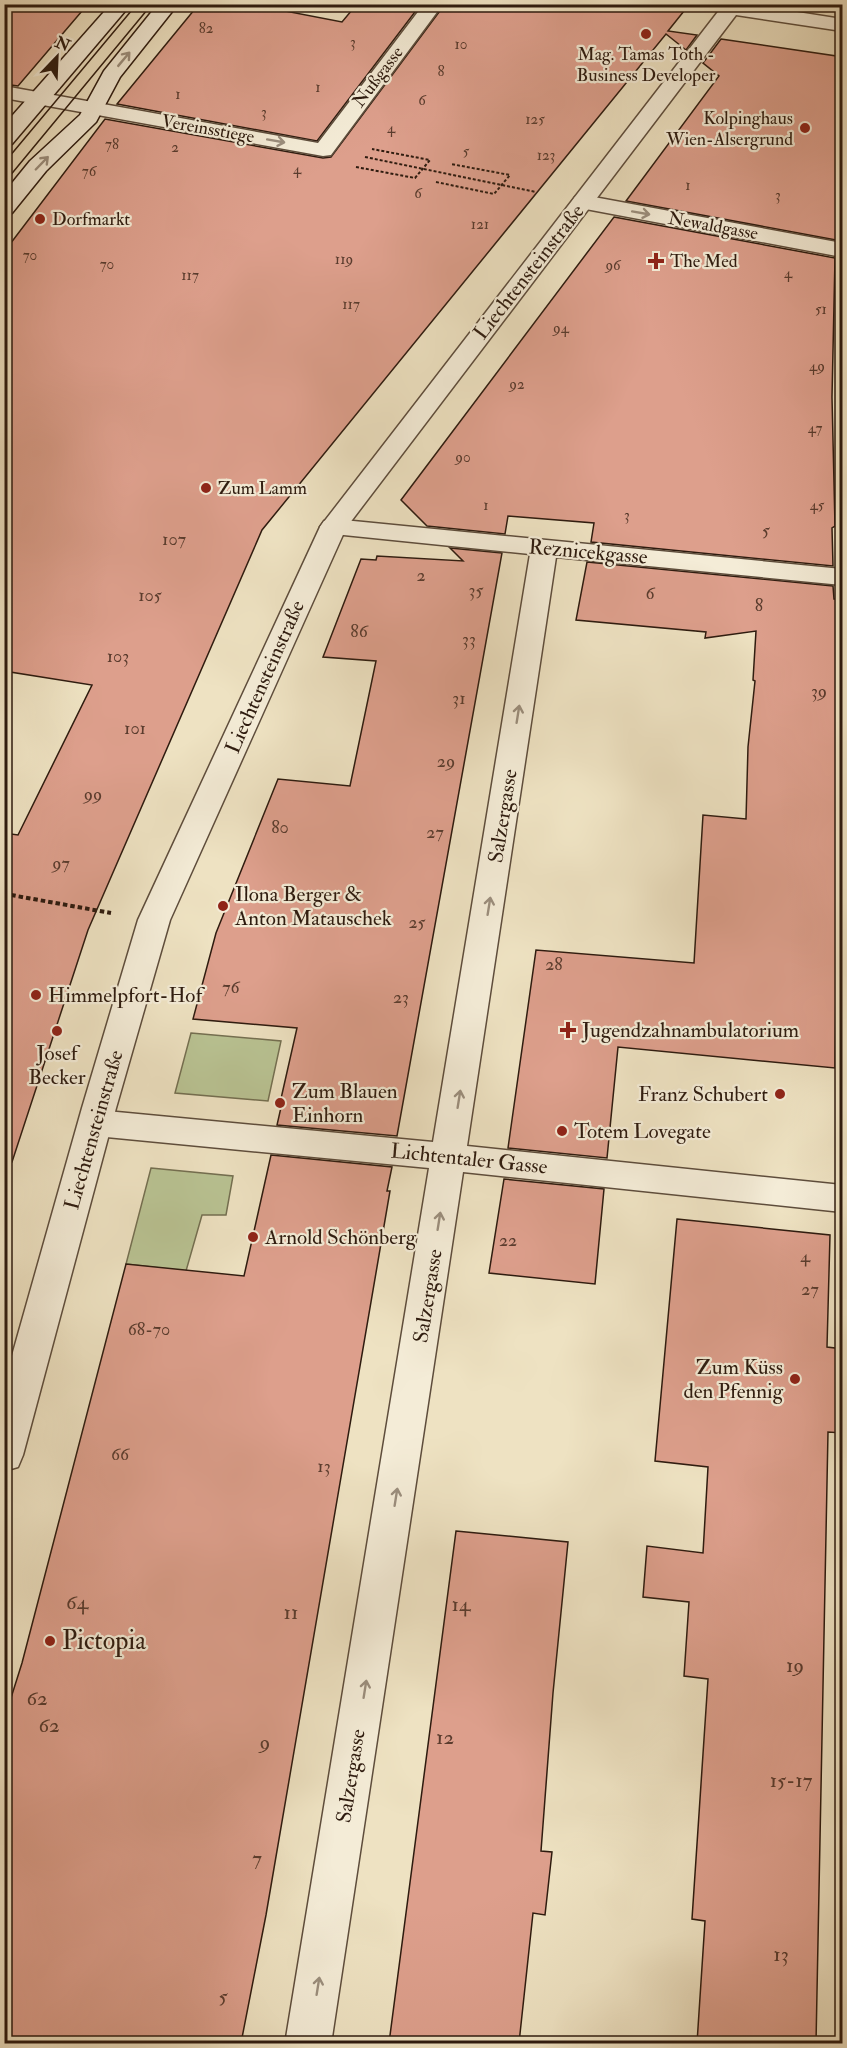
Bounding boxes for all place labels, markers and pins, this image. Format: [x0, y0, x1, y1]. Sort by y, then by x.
marker: Mag. Tamas Toth - Business Developer [639, 27, 653, 41]
place label: Mag. Tamas Toth - Business Developer [577, 43, 716, 87]
place label: Kolpinghaus Wien-Alsergrund [665, 107, 793, 151]
marker: Kolpinghaus Wien-Alsergrund [798, 121, 812, 135]
place label: Dorfmarkt [52, 208, 130, 231]
marker: Dorfmarkt [33, 212, 47, 226]
place label: The Med [670, 250, 738, 273]
marker: The Med [647, 252, 665, 270]
place label: Zum Lamm [218, 477, 307, 500]
marker: Zum Lamm [199, 481, 213, 495]
place label: Ilona Berger & Anton Matauschek [234, 881, 392, 932]
marker: Ilona Berger & Anton Matauschek [216, 899, 230, 913]
place label: Himmelpfort-Hof [48, 982, 205, 1009]
marker: Himmelpfort-Hof [29, 988, 43, 1002]
place label: Jugendzahnambulatorium [581, 1017, 799, 1044]
marker: Jugendzahnambulatorium [559, 1021, 577, 1039]
marker: Josef Becker [50, 1024, 64, 1038]
place label: Josef Becker [28, 1040, 86, 1091]
place label: Zum Blauen Einhorn [292, 1078, 398, 1129]
place label: Franz Schubert [638, 1081, 768, 1108]
marker: Franz Schubert [773, 1087, 787, 1101]
marker: Zum Blauen Einhorn [273, 1096, 287, 1110]
place label: Totem Lovegate [574, 1118, 711, 1145]
marker: Totem Lovegate [555, 1124, 569, 1138]
place label: Arnold Schönberg [264, 1224, 417, 1251]
marker: Arnold Schönberg [246, 1230, 260, 1244]
place label: Zum Küss den Pfennig [683, 1354, 784, 1405]
marker: Zum Küss den Pfennig [788, 1372, 802, 1386]
place label: Pictopia [62, 1625, 146, 1658]
marker: Pictopia [43, 1634, 57, 1648]

